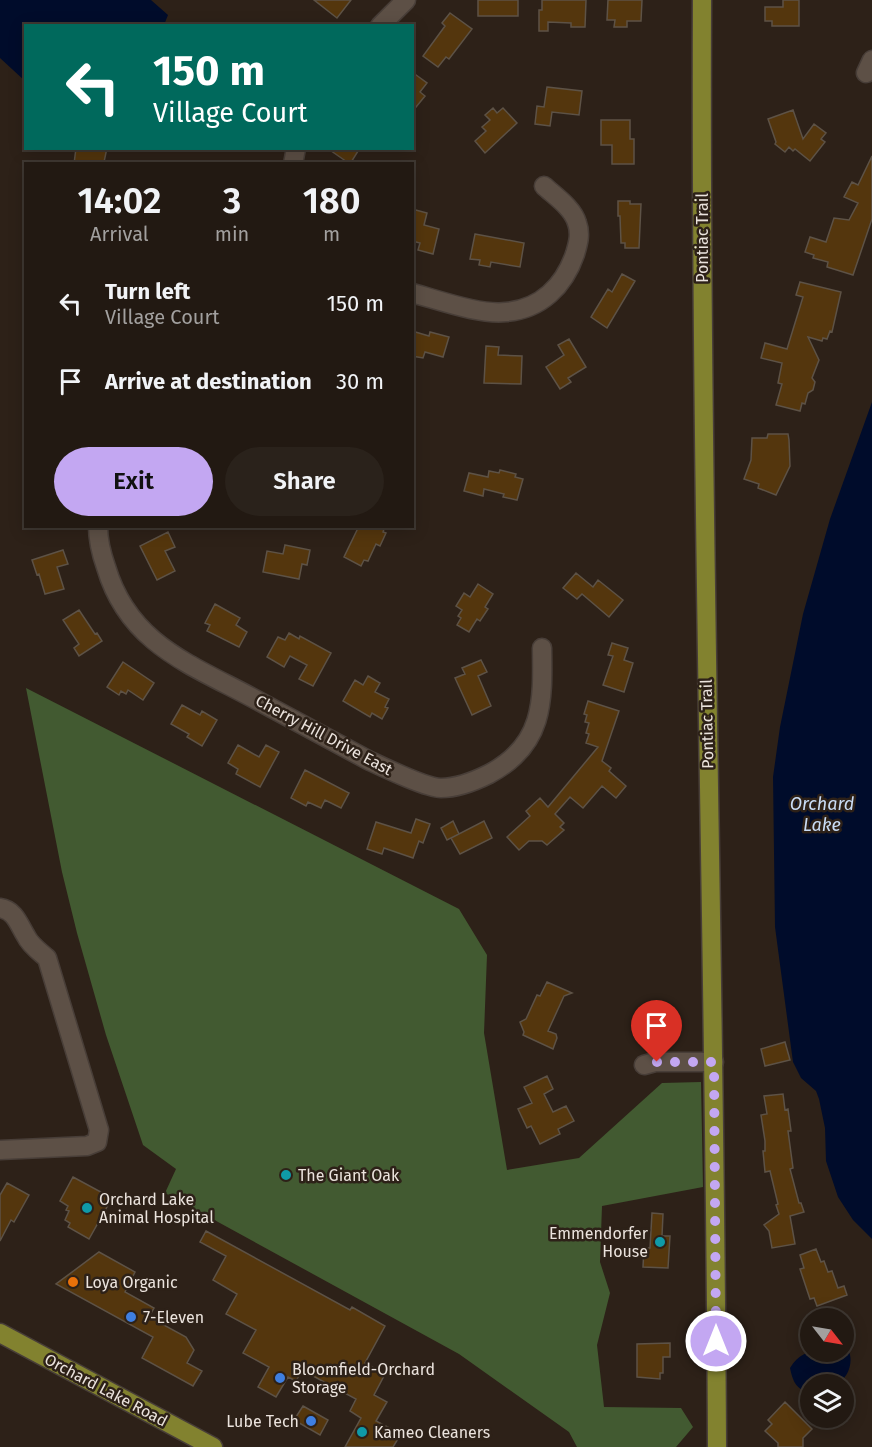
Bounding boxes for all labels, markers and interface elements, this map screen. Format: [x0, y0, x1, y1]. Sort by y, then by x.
text: 150 m [153, 46, 265, 96]
icon: left [54, 48, 132, 126]
text: Village Court [153, 97, 307, 129]
text: 14:02 [77, 179, 161, 223]
text: 3 [223, 179, 241, 223]
text: 180 [303, 179, 361, 223]
street label: Pontiac Trail [693, 193, 712, 283]
text: Arrival [90, 222, 149, 246]
text: min [215, 222, 249, 246]
text: m [323, 222, 340, 246]
text: Turn left [105, 278, 190, 305]
icon: left [54, 287, 87, 320]
text: 150 m [326, 290, 384, 317]
text: Village Court [105, 305, 219, 329]
icon: arrive [54, 365, 87, 398]
text: Arrive at destination [105, 368, 312, 395]
text: 30 m [336, 368, 384, 395]
button: Exit [54, 447, 213, 516]
button: Share [225, 447, 384, 516]
street label: Pontiac Trail [697, 679, 717, 769]
street label: Cherry Hill Drive East [252, 691, 396, 779]
water label: Orchard Lake [790, 793, 855, 836]
pin [631, 1000, 682, 1062]
icon: arrive [640, 1009, 673, 1042]
place label: The Giant Oak [298, 1166, 400, 1185]
marker: The Giant Oak [279, 1168, 293, 1182]
place label: Orchard Lake Animal Hospital [99, 1190, 214, 1227]
marker: Orchard Lake Animal Hospital [80, 1201, 94, 1215]
place label: Emmendorfer House [549, 1224, 649, 1261]
marker: Emmendorfer House [653, 1235, 667, 1249]
place label: Loya Organic [85, 1273, 178, 1292]
marker: Loya Organic [66, 1275, 80, 1289]
place label: 7-Eleven [143, 1308, 204, 1327]
north arrow [800, 1308, 854, 1362]
map controls [800, 1308, 854, 1428]
position arrow [684, 1309, 748, 1373]
marker: 7-Eleven [124, 1310, 138, 1324]
street label: Orchard Lake Road [41, 1350, 171, 1430]
place label: Bloomfield-Orchard Storage [292, 1360, 435, 1397]
marker: Bloomfield-Orchard Storage [273, 1371, 287, 1385]
button: layers [800, 1374, 854, 1428]
place label: Lube Tech [226, 1412, 299, 1431]
marker: Lube Tech [304, 1414, 318, 1428]
place label: Kameo Cleaners [374, 1423, 490, 1442]
marker: Kameo Cleaners [355, 1425, 369, 1439]

